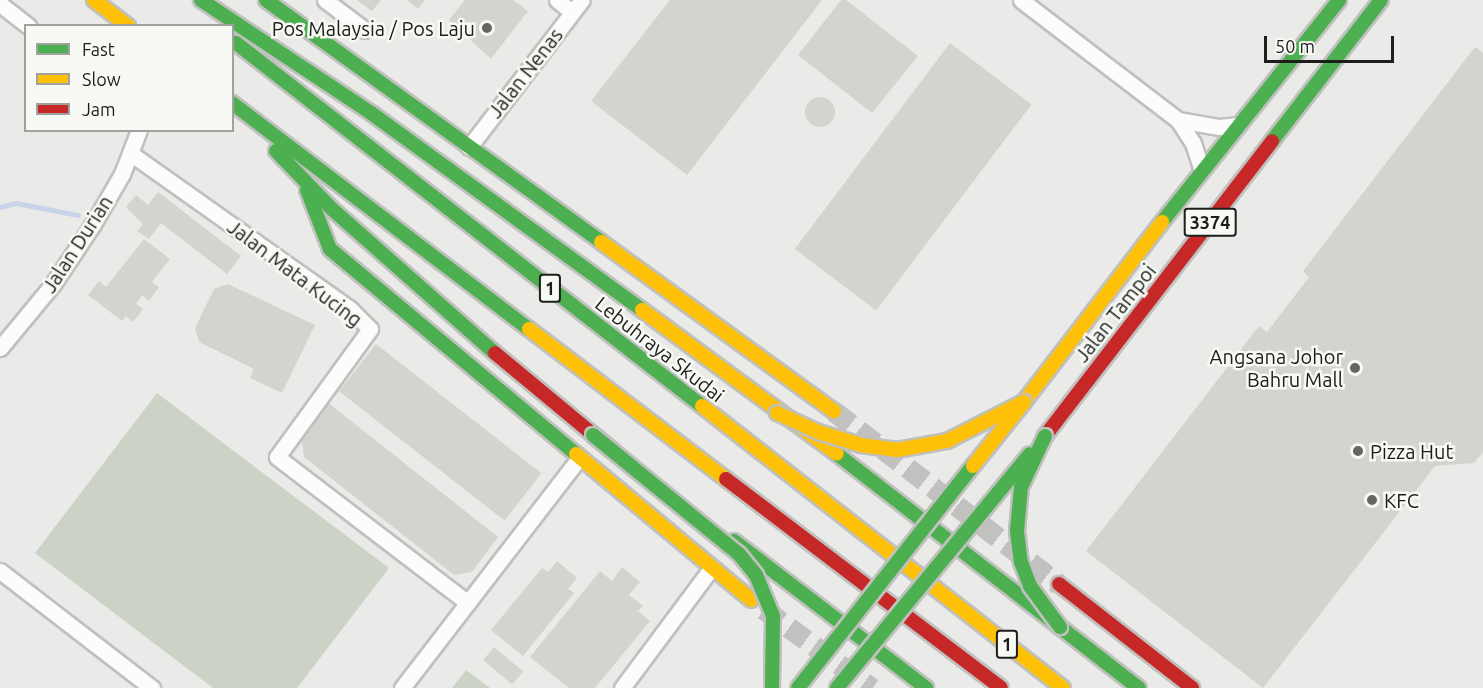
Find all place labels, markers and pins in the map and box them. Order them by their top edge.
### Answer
place label: Pos Malaysia / Pos Laju [272,16,475,40]
marker: Pos Malaysia / Pos Laju [480,21,494,35]
place label: Angsana Johor Bahru Mall [1210,344,1343,391]
marker: Angsana Johor Bahru Mall [1348,361,1362,375]
place label: Pizza Hut [1370,439,1453,463]
marker: Pizza Hut [1351,444,1365,458]
place label: KFC [1384,488,1419,512]
marker: KFC [1365,493,1379,507]

